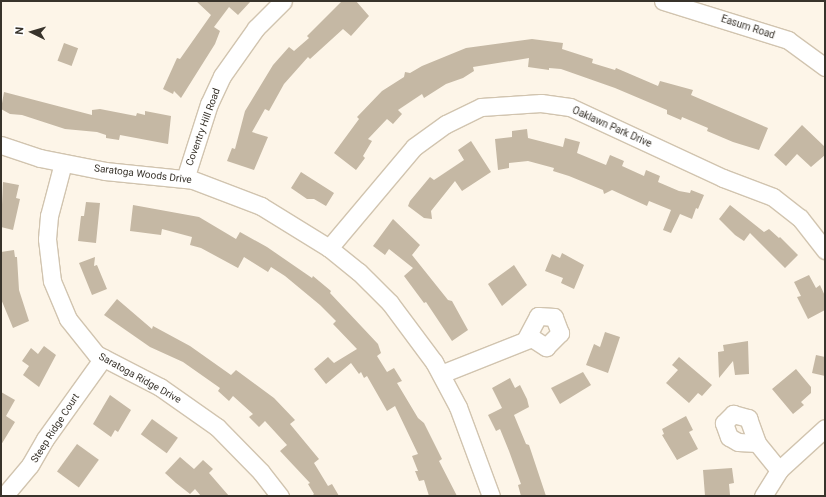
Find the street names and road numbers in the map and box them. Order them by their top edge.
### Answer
street label: Easum Road [720,13,776,41]
street label: Coventry Hill Road [183,87,223,167]
street label: Oaklawn Park Drive [570,104,654,150]
street label: Saratoga Woods Drive [93,162,193,186]
street label: Saratoga Ridge Drive [97,350,183,406]
street label: Steep Ridge Court [28,391,82,465]

